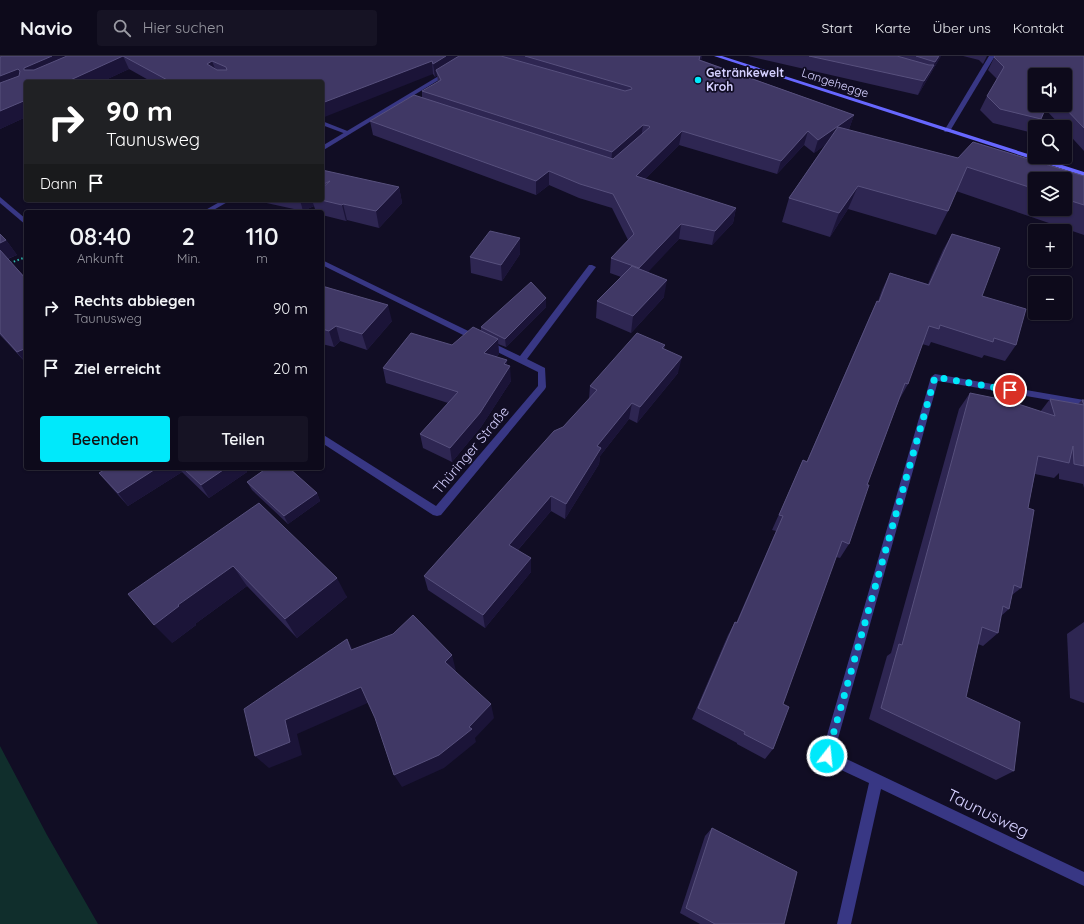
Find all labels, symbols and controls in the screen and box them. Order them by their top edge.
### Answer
search box [97,10,377,46]
text: Navio [20,16,73,40]
icon: search [111,17,133,39]
text: Hier suchen [143,18,224,37]
text: Start [821,19,853,37]
text: Karte [875,19,911,37]
text: Über uns [933,19,991,37]
text: Kontakt [1013,19,1064,37]
place label: Getränkewelt Kroh [706,65,784,94]
street label: Langehegge [800,65,871,100]
map controls [1028,68,1072,320]
button: sound [1028,68,1072,112]
marker: Getränkewelt Kroh [693,75,703,85]
text: 90 m [106,93,173,128]
icon: right [40,96,92,148]
button: search [1028,120,1072,164]
text: Taunusweg [106,128,200,151]
icon: arrive [85,172,107,194]
button: layers [1028,172,1072,216]
text: Dann [40,174,77,193]
text: 08:40 [69,221,131,251]
text: 2 [182,221,195,251]
text: 110 [246,221,279,251]
button: + [1028,224,1072,268]
text: Ankunft [77,250,124,266]
text: Min. [177,250,200,266]
text: m [256,250,268,266]
button: − [1028,276,1072,320]
text: Rechts abbiegen [74,291,195,310]
icon: right [40,297,62,319]
text: 90 m [273,299,308,318]
text: Taunusweg [74,310,142,326]
icon: arrive [40,357,62,379]
text: Ziel erreicht [74,359,161,378]
text: 20 m [273,359,308,378]
pin [993,373,1027,407]
icon: arrive [999,379,1021,401]
street label: Thüringer Straße [429,402,513,498]
button: Beenden [40,416,170,462]
button: Teilen [178,416,308,462]
position arrow [806,735,848,777]
street label: Taunusweg [944,784,1033,841]

